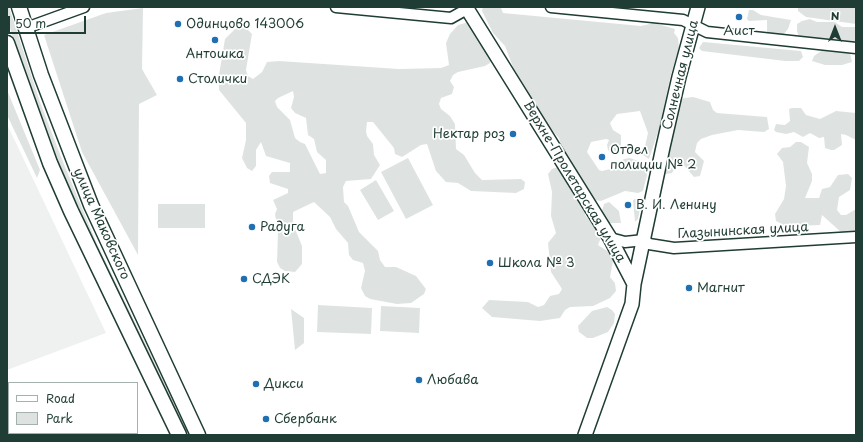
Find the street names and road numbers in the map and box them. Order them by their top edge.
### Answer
street label: Солнечная улица [660,18,702,132]
street label: Верхне-Пролетарская улица [520,98,628,266]
street label: улица Маковского [69,166,133,282]
street label: Глазынинская улица [677,220,809,242]

